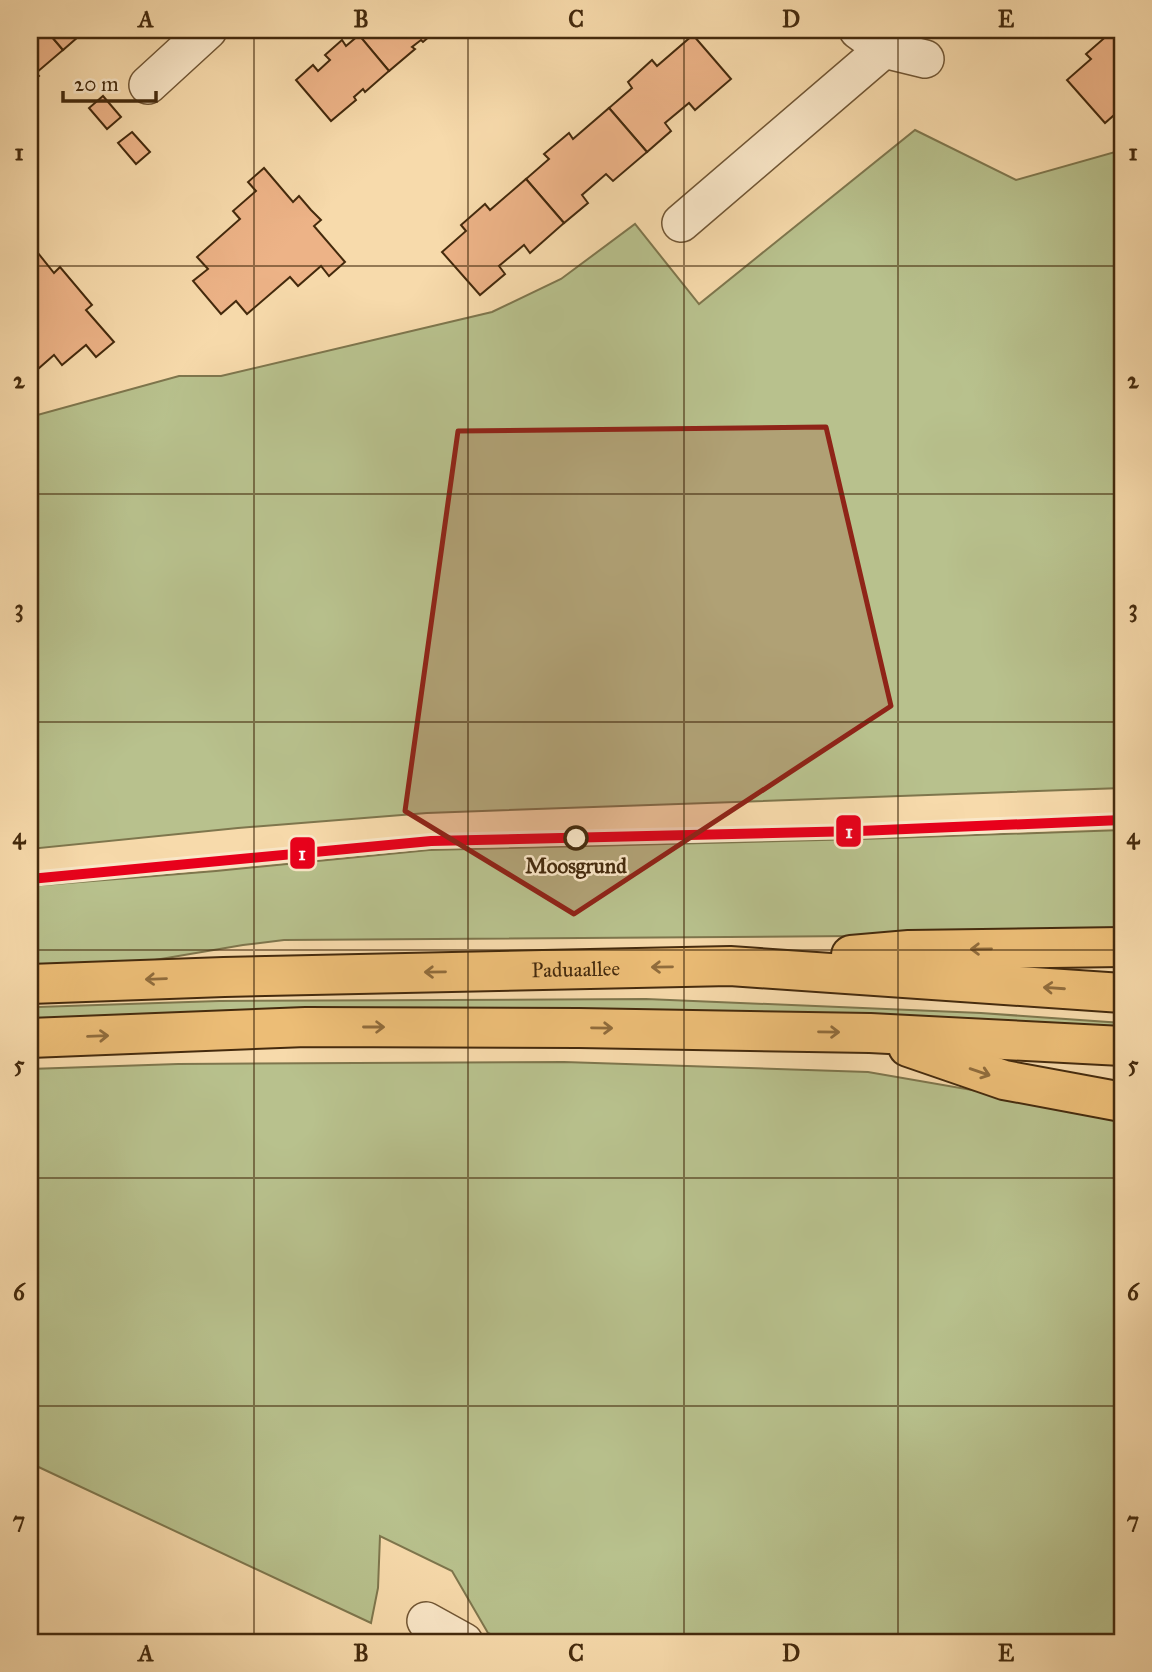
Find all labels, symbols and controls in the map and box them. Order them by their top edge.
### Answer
text: A [136,5,154,33]
text: B [353,5,369,33]
text: C [568,5,584,33]
text: D [782,5,800,33]
text: E [998,5,1015,33]
scale bar [63,60,156,104]
text: 20 m [74,71,119,97]
text: 1 [14,138,24,166]
text: 1 [1128,138,1138,166]
text: 2 [13,366,25,394]
text: 2 [1127,366,1139,394]
text: 3 [14,594,24,623]
text: 3 [1128,594,1138,623]
line badge: 1 [835,814,862,848]
text: 1 [845,820,853,843]
text: 4 [13,822,27,850]
text: 4 [1127,822,1141,850]
marker: Moosgrund [564,826,588,850]
line badge: 1 [289,836,316,870]
text: 1 [298,842,306,865]
place label: Moosgrund [525,853,627,879]
one-way arrow [969,943,992,956]
street label: Paduaallee [531,955,621,983]
one-way arrow [651,961,674,974]
one-way arrow [423,965,446,979]
one-way arrow [145,973,168,986]
one-way arrow [1043,981,1066,994]
one-way arrow [363,1020,386,1034]
one-way arrow [590,1022,613,1035]
one-way arrow [818,1026,841,1039]
one-way arrow [86,1029,109,1042]
text: 5 [14,1050,25,1078]
text: 5 [1128,1050,1139,1078]
one-way arrow [969,1067,991,1079]
text: 6 [13,1278,26,1306]
text: 6 [1127,1278,1140,1306]
text: 7 [13,1506,25,1534]
text: 7 [1127,1506,1139,1534]
text: A [136,1639,154,1667]
text: B [353,1639,369,1667]
text: C [568,1639,584,1667]
text: D [782,1639,800,1667]
text: E [998,1639,1015,1667]

